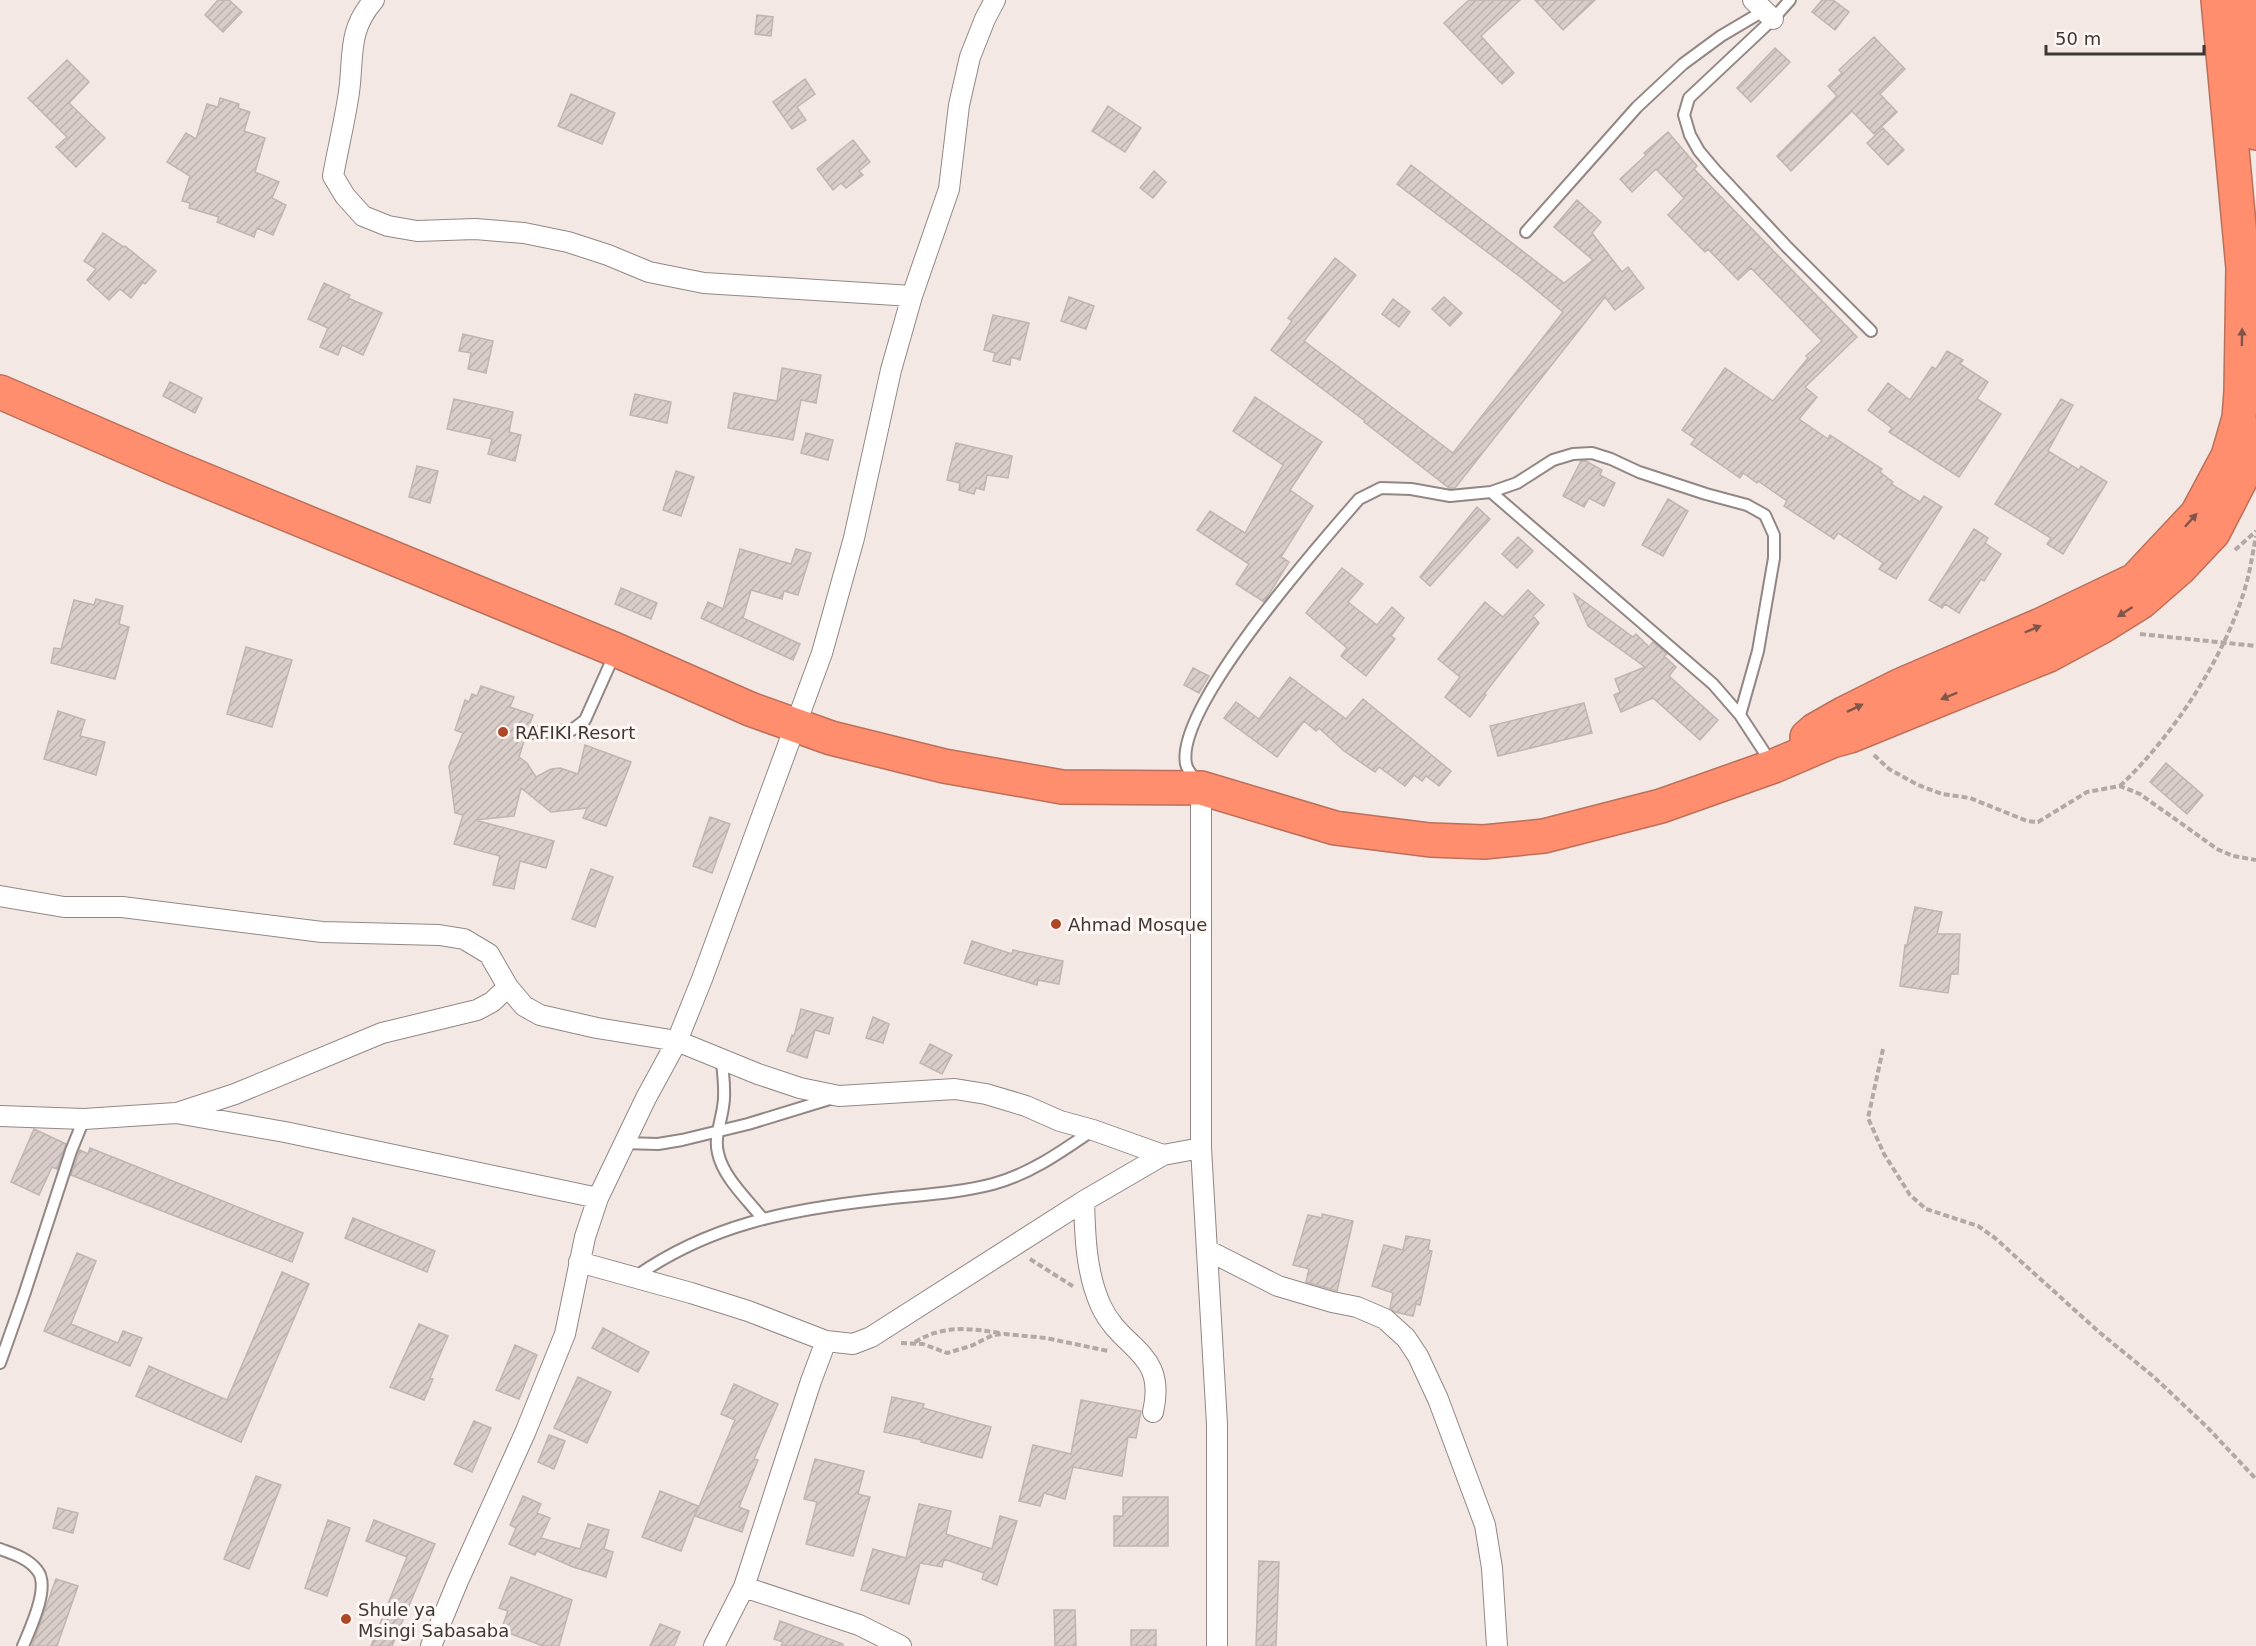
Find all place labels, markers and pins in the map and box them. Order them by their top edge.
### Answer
place label: RAFIKI Resort [515,722,635,743]
marker: RAFIKI Resort [496,725,510,739]
place label: Ahmad Mosque [1068,914,1207,935]
marker: Ahmad Mosque [1049,917,1063,931]
place label: Shule ya Msingi Sabasaba [358,1599,509,1641]
marker: Shule ya Msingi Sabasaba [339,1612,353,1626]

